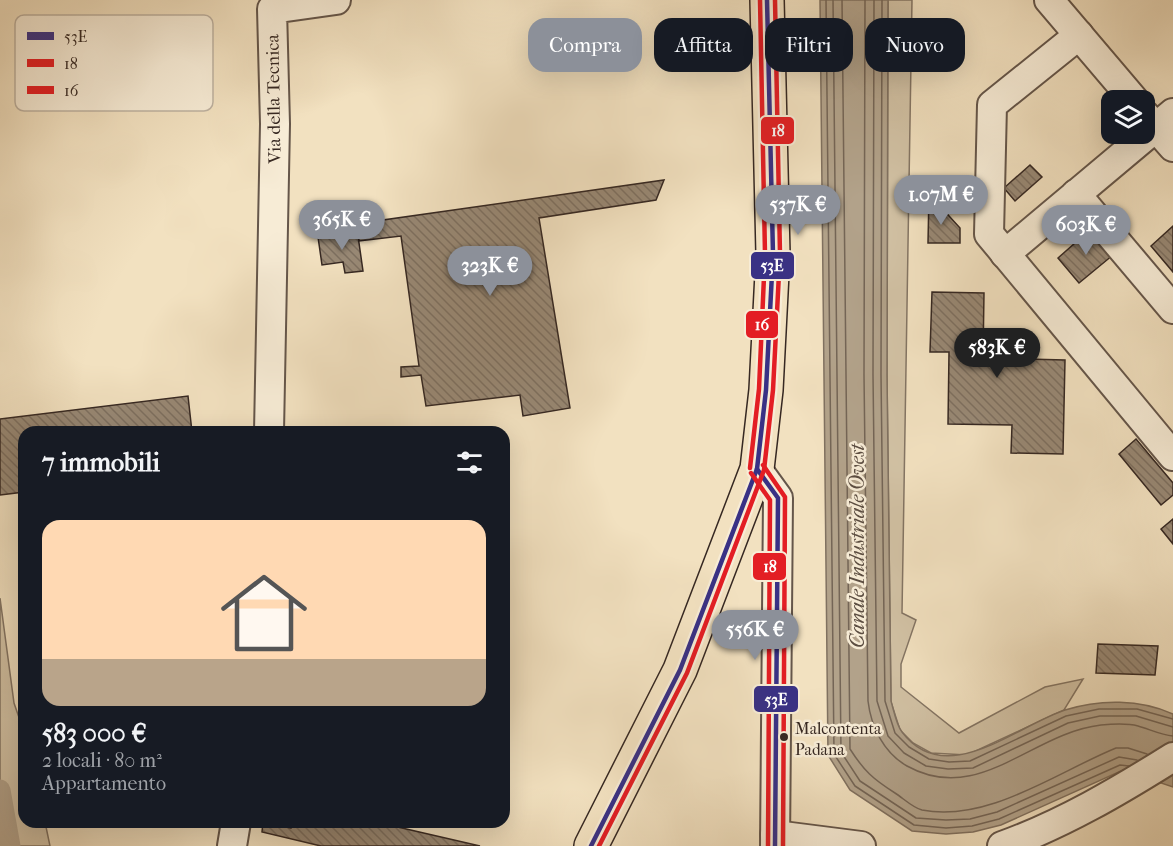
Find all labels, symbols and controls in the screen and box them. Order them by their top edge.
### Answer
legend [15,15,213,111]
chip: Compra [528,18,642,72]
chip: Affitta [654,18,753,72]
chip: Filtri [765,18,853,72]
chip: Nuovo [865,18,965,72]
text: 53E [64,27,87,46]
street label: Via della Tecnica [262,33,286,165]
text: 18 [64,54,78,73]
text: 16 [64,81,79,100]
map controls [1101,90,1155,144]
button: layers [1101,90,1155,144]
line badge: 18 [760,116,795,145]
text: 18 [771,121,785,140]
pin: 1.07M € [886,175,996,226]
text: 1.07M € [908,183,974,206]
pin: 537K € [749,185,847,236]
text: 537K € [769,193,827,216]
pin: 365K € [293,200,391,251]
pin: 603K € [1037,205,1135,256]
text: 365K € [313,208,371,231]
text: 603K € [1056,213,1116,236]
pin: 323K € [441,246,539,297]
line badge: 53E [750,251,795,280]
text: 323K € [461,254,519,277]
text: 53E [760,256,784,276]
line badge: 16 [745,310,779,339]
text: 16 [755,315,769,334]
pin: 583K € [948,328,1046,379]
text: 583K € [968,336,1026,359]
water label: Canale Industriale Ovest [846,442,869,648]
icon: filters [453,446,486,479]
text: 7 immobili [42,447,160,478]
line badge: 18 [752,552,787,581]
text: 18 [763,557,777,576]
icon: home [210,559,318,667]
pin: 556K € [706,610,804,661]
text: 556K € [726,618,784,641]
line badge: 53E [753,685,799,713]
text: 53E [764,690,788,710]
text: 583 000 € [42,718,147,749]
place label: Malcontenta Padana [795,719,882,759]
marker: Malcontenta Padana [778,731,790,743]
text: 2 locali · 80 m² [42,749,162,772]
text: Appartamento [42,772,166,795]

